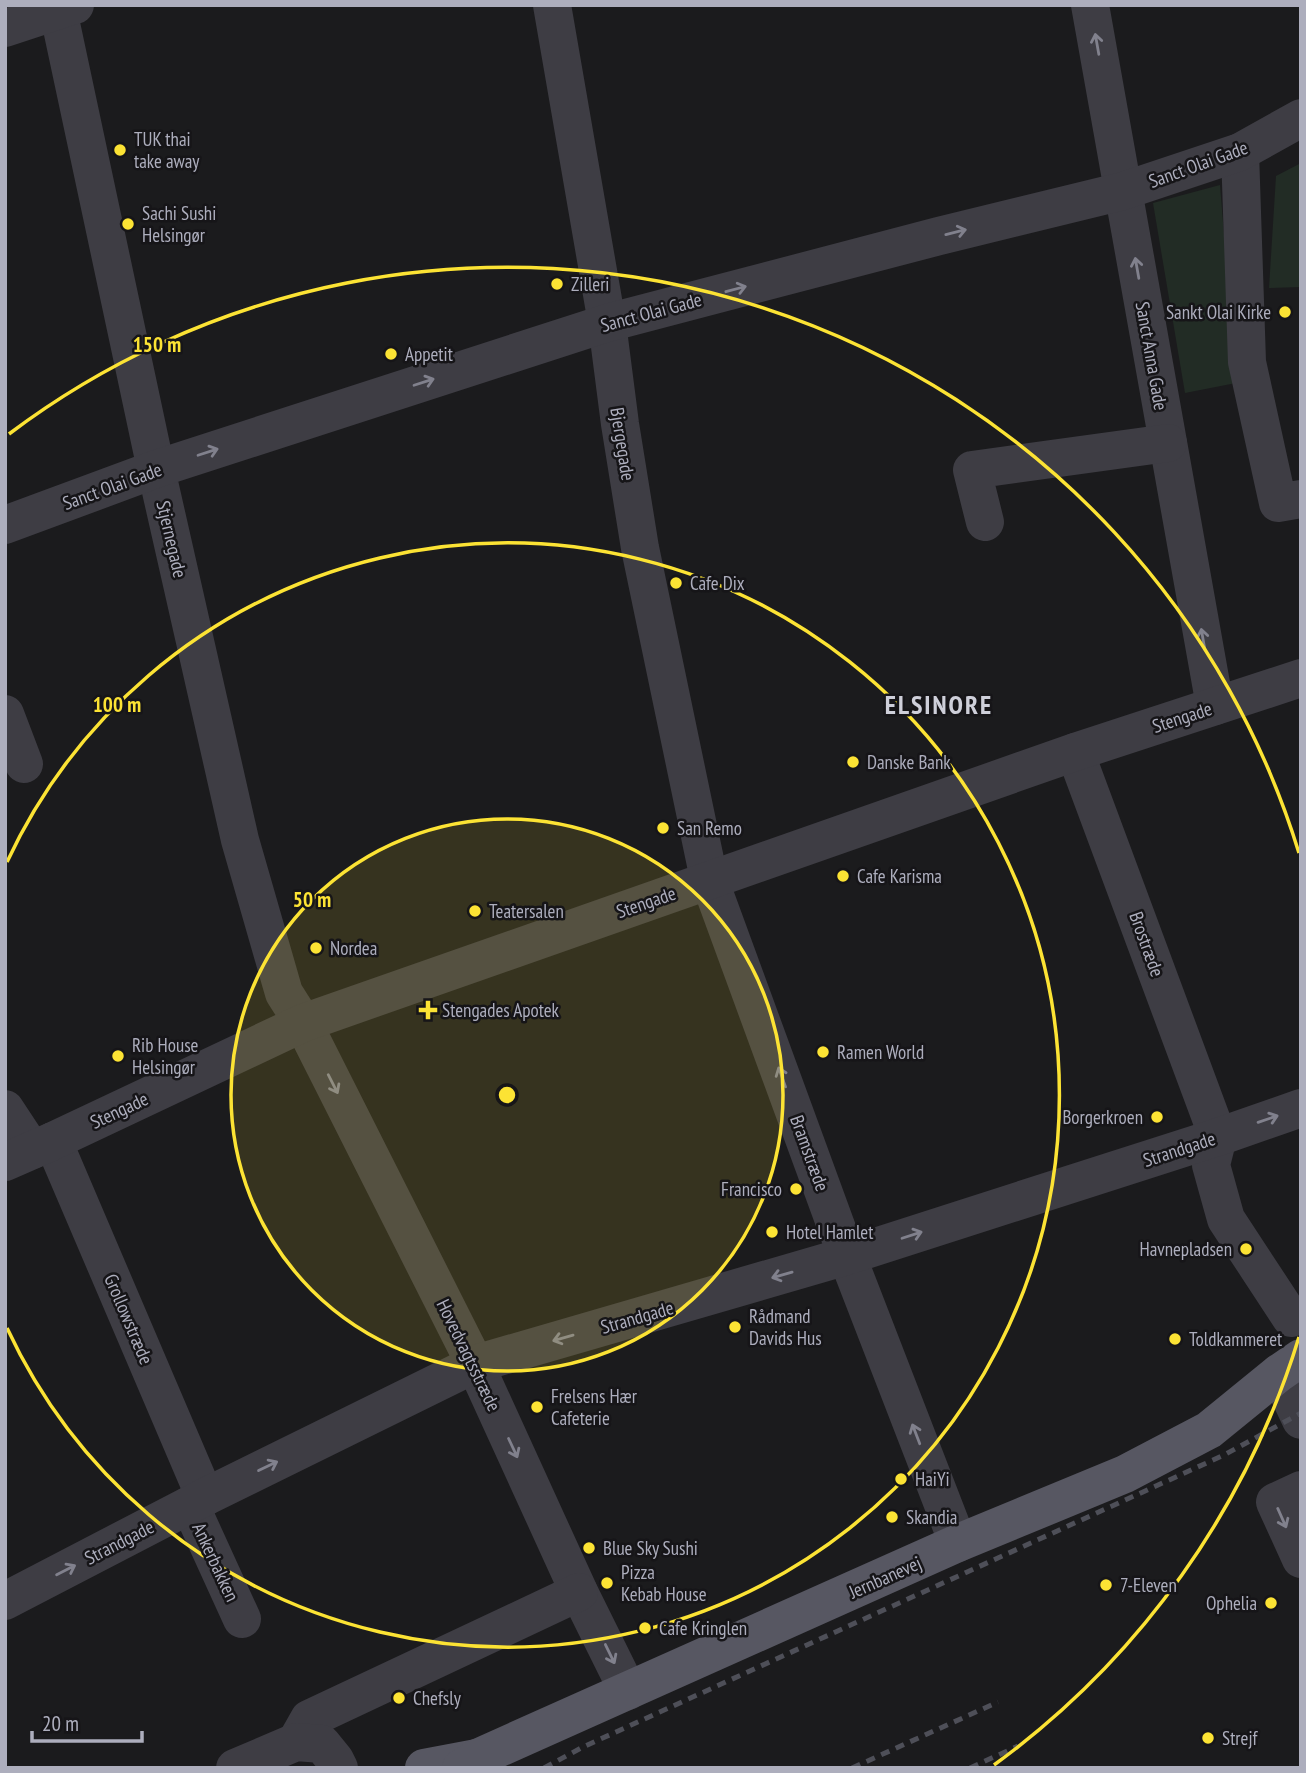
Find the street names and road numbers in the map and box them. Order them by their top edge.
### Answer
street label: Sanct Olai Gade [1145,135,1251,193]
street label: Sanct Olai Gade [598,287,704,337]
street label: Sanct Anna Gade [1131,300,1173,412]
street label: Bjergegade [605,406,641,483]
street label: Sanct Olai Gade [59,457,165,515]
street label: Stjernegade [151,498,193,580]
street label: Stengade [1149,696,1215,738]
street label: Stengade [613,881,679,923]
street label: Brostræde [1124,908,1170,980]
street label: Stengade [86,1086,152,1134]
street label: Bramstræde [785,1112,835,1194]
street label: Strandgade [1140,1126,1218,1172]
street label: Grollowstræde [99,1270,159,1368]
street label: Hovedvagtsstræde [432,1295,507,1415]
street label: Strandgade [598,1295,676,1339]
street label: Strandgade [80,1514,158,1570]
street label: Ankerbakken [187,1519,245,1605]
street label: Jernbanevej [844,1550,925,1604]

